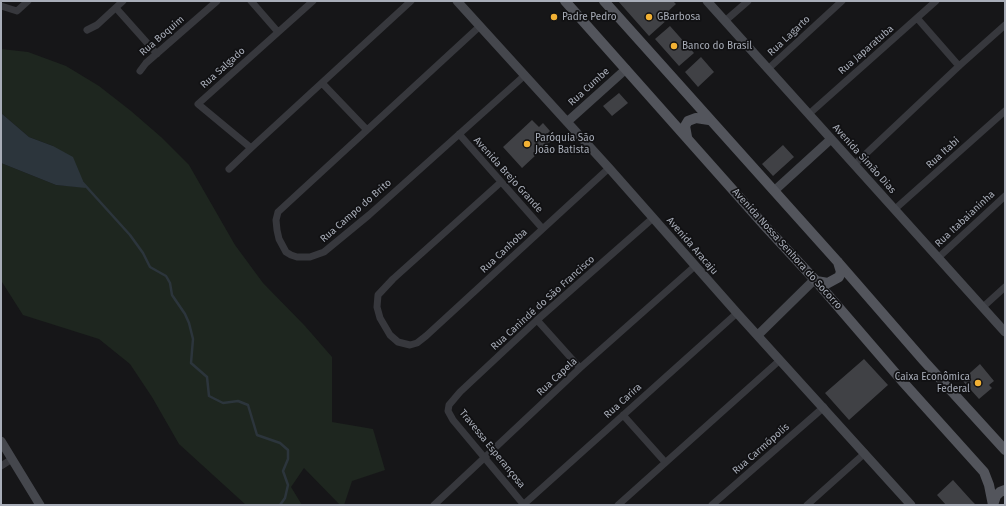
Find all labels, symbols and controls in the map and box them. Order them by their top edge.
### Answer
place label: Padre Pedro [562,11,617,23]
place label: GBarbosa [657,11,700,23]
marker: Padre Pedro [549,12,559,22]
marker: GBarbosa [644,12,654,22]
street label: Rua Boquim [137,13,187,59]
street label: Rua Lagarto [765,13,813,59]
street label: Rua Japaratuba [836,23,896,77]
place label: Banco do Brasil [682,40,752,52]
marker: Banco do Brasil [669,41,679,51]
street label: Rua Salgado [198,45,248,91]
street label: Rua Cumbe [566,65,612,109]
street label: Avenida Simão Dias [830,122,898,196]
place label: Paróquia São João Batista [535,132,595,156]
street label: Avenida Brejo Grande [471,135,545,215]
street label: Rua Itabi [924,135,962,171]
marker: Paróquia São João Batista [522,139,532,149]
street label: Rua Campo do Brito [318,177,394,245]
street label: Avenida Nossa Senhora do Socorro [730,186,844,312]
street label: Rua Itabaianinha [933,188,997,250]
street label: Avenida Aracaju [664,215,720,277]
street label: Rua Canhoba [478,226,530,276]
street label: Rua Canindé do São Francisco [489,253,597,353]
street label: Rua Capela [534,355,580,399]
place label: Caixa Econômica Federal [895,371,970,394]
marker: Caixa Econômica Federal [973,378,983,388]
street label: Rua Carira [602,381,644,421]
street label: Travessa Esperançosa [457,407,527,491]
street label: Rua Carmópolis [730,421,792,477]

